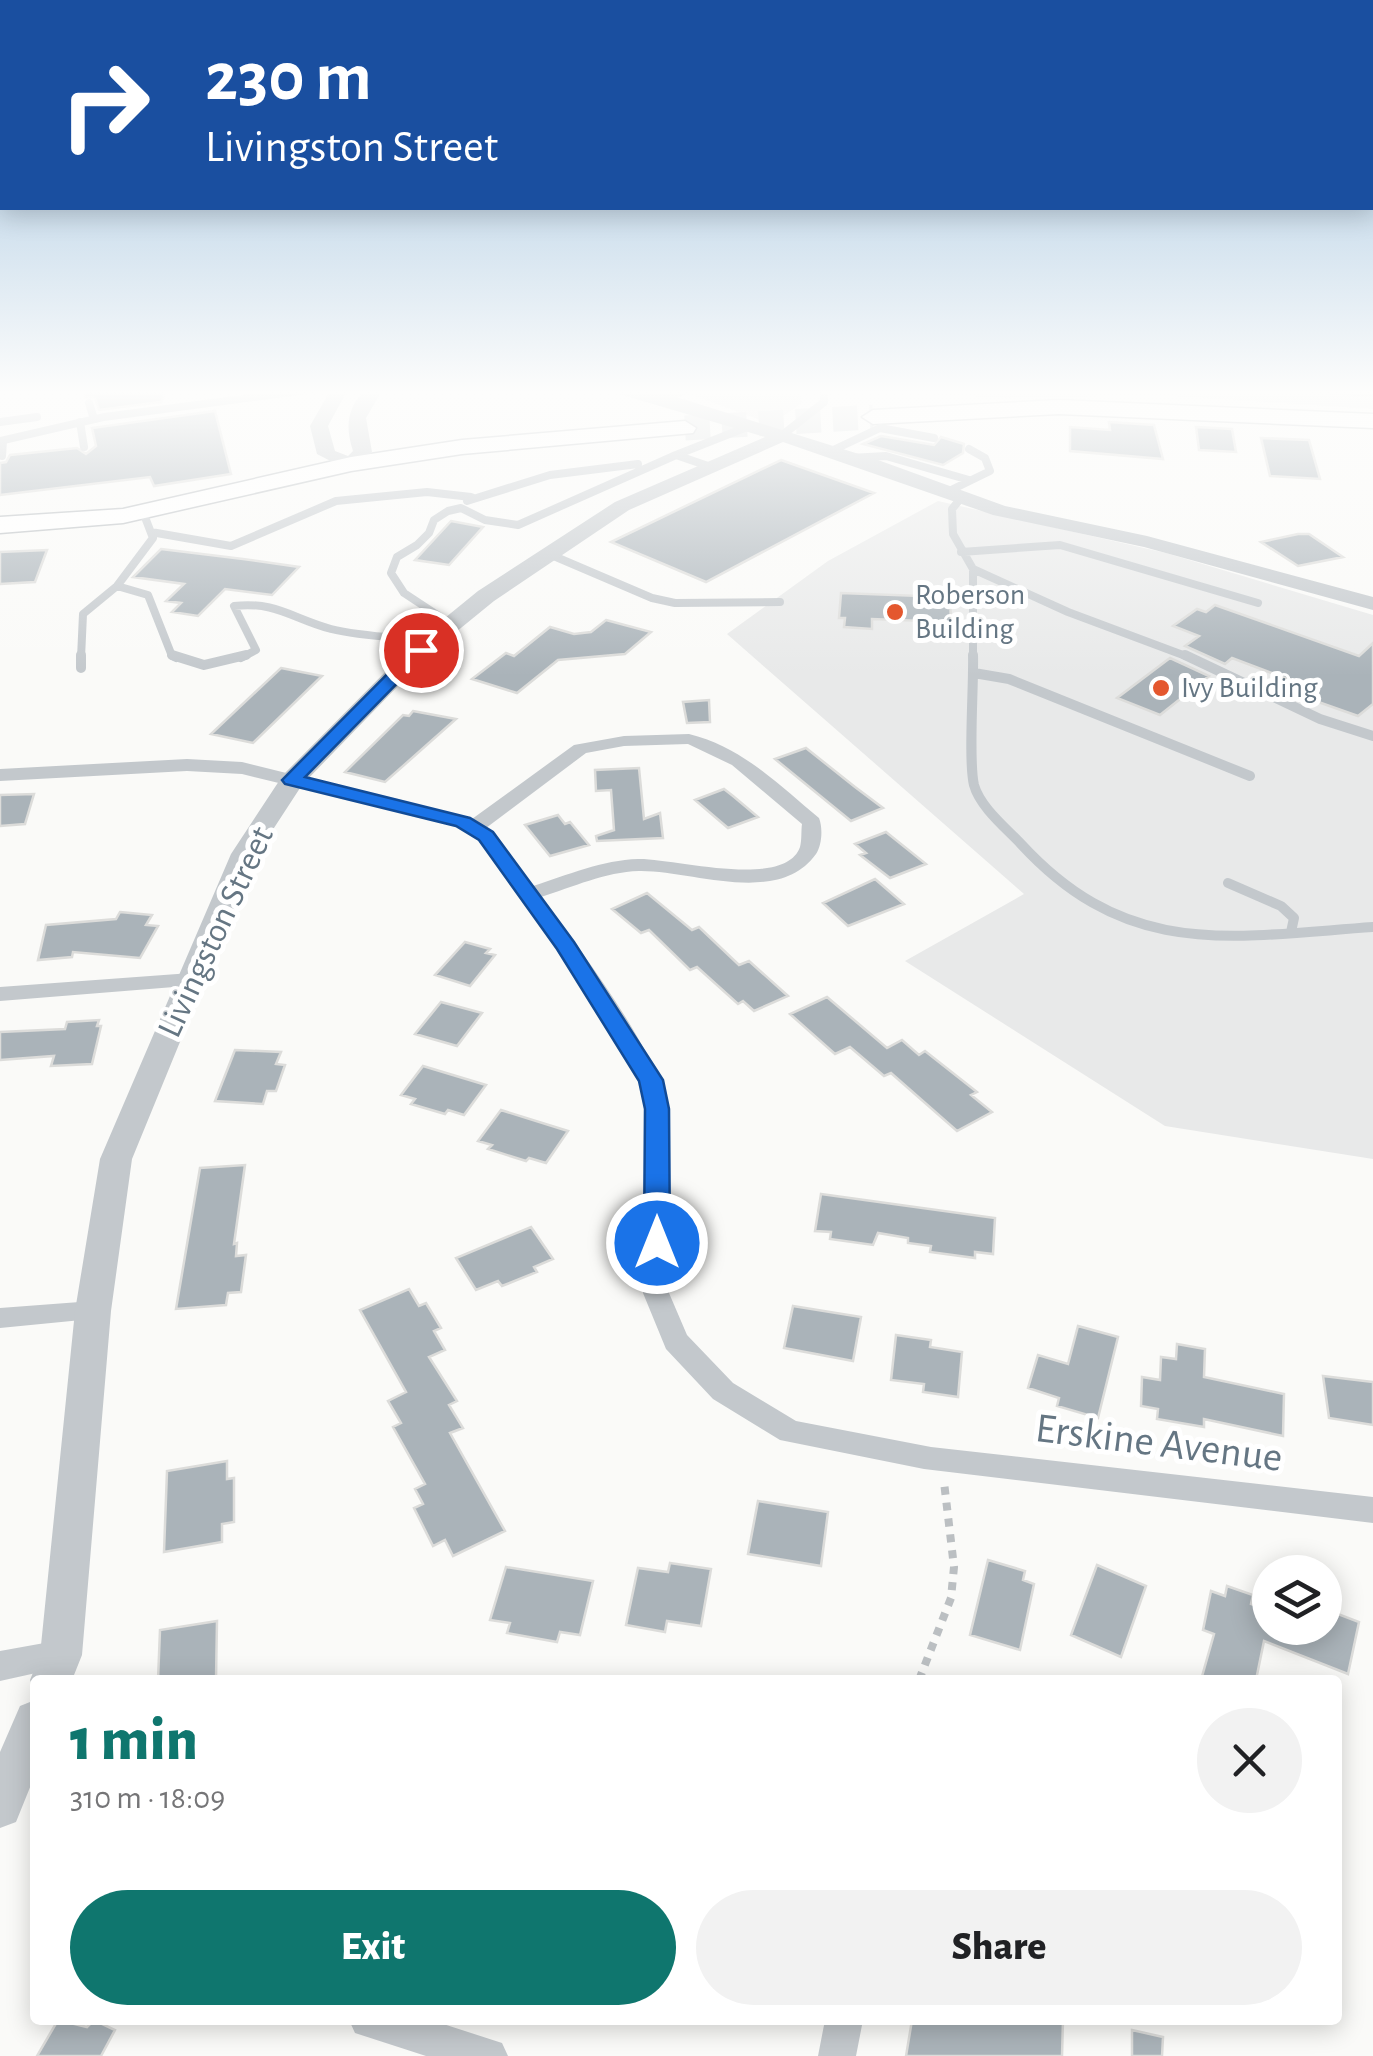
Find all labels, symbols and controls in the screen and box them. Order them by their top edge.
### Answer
icon: right [40,40,170,170]
text: 230 m [205,43,372,113]
text: Livingston Street [205,125,498,170]
place label: Roberson Building [915,580,1025,644]
marker: Roberson Building [884,601,906,623]
pin [379,608,464,693]
icon: arrive [394,623,449,678]
place label: Ivy Building [1181,673,1318,703]
marker: Ivy Building [1150,677,1172,699]
street label: Livingston Street [152,821,280,1043]
position arrow [605,1191,709,1295]
street label: Erskine Avenue [1033,1407,1285,1479]
map controls [1252,1555,1342,1645]
button: layers [1252,1555,1342,1645]
button: close [1197,1708,1302,1813]
text: 1 min [70,1711,198,1771]
text: 310 m · 18:09 [70,1782,225,1814]
button: Exit [70,1890,676,2005]
button: Share [696,1890,1302,2005]

